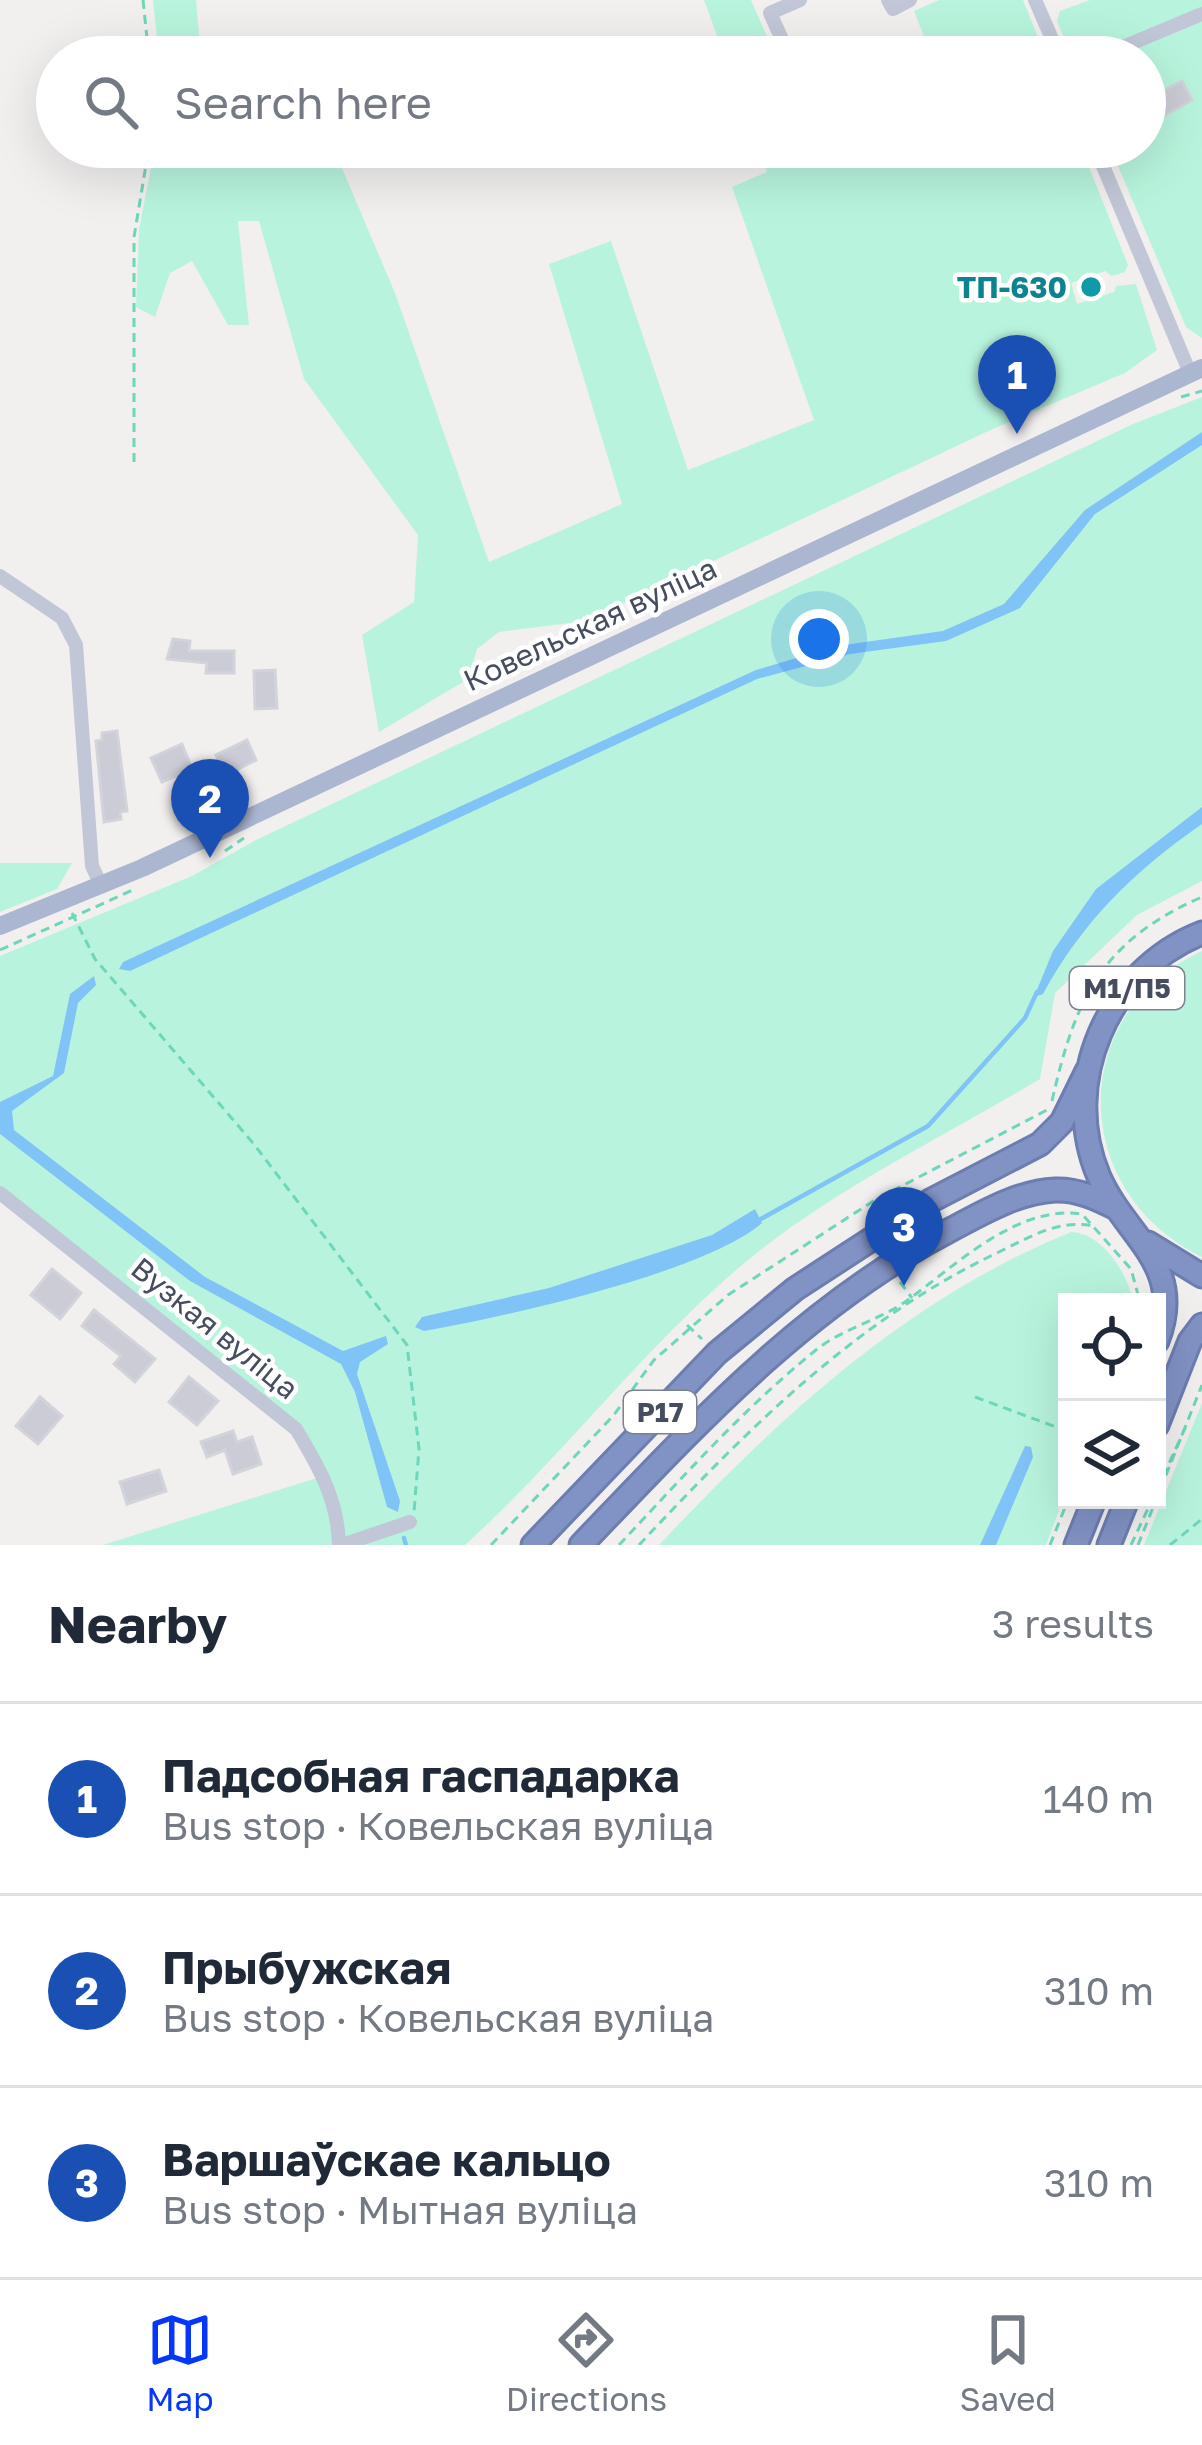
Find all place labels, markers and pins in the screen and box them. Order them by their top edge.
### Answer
place label: ТП-630 [957,269,1067,305]
marker: ТП-630 [1078,274,1104,300]
pin: 1 [978,335,1056,434]
pin: 2 [171,759,249,858]
pin: 3 [865,1187,943,1286]

